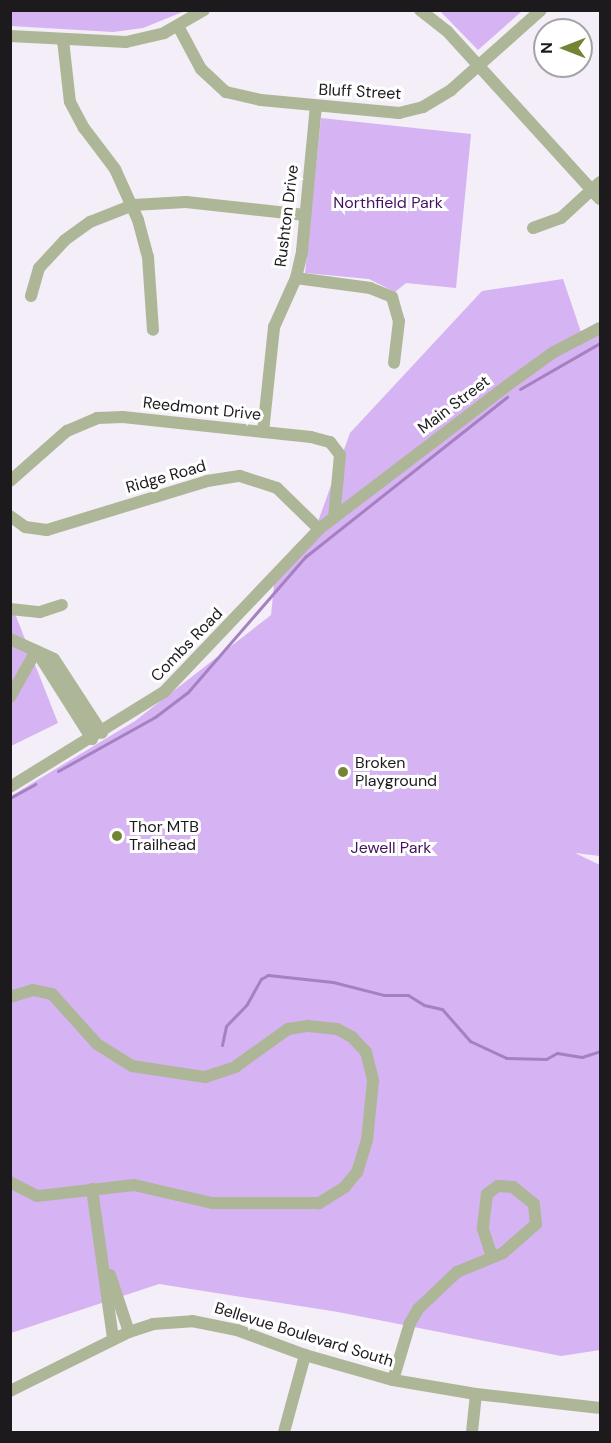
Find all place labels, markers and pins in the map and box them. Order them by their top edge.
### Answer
place label: Broken Playground [355,753,437,791]
marker: Broken Playground [336,765,350,779]
place label: Thor MTB Trailhead [129,817,199,855]
marker: Thor MTB Trailhead [110,829,124,843]

